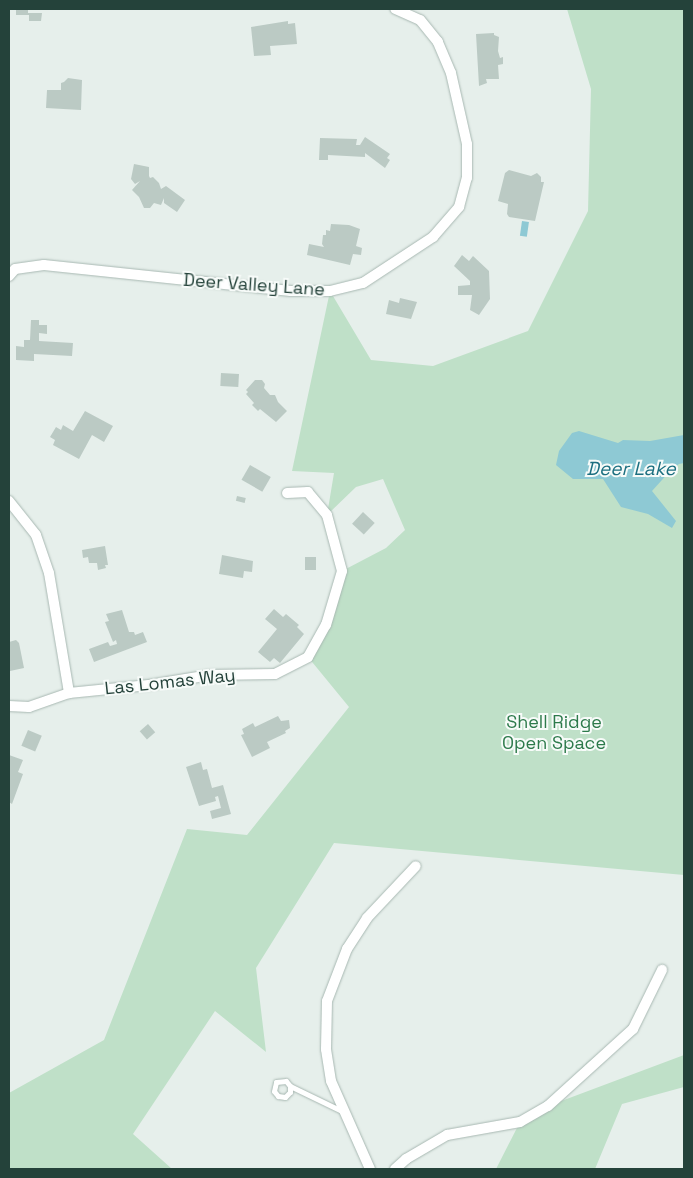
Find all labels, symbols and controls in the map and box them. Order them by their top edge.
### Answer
street label: Deer Valley Lane [182,269,326,301]
water label: Deer Lake [586,458,676,480]
street label: Las Lomas Way [103,664,237,700]
park label: Shell Ridge Open Space [502,712,606,754]

